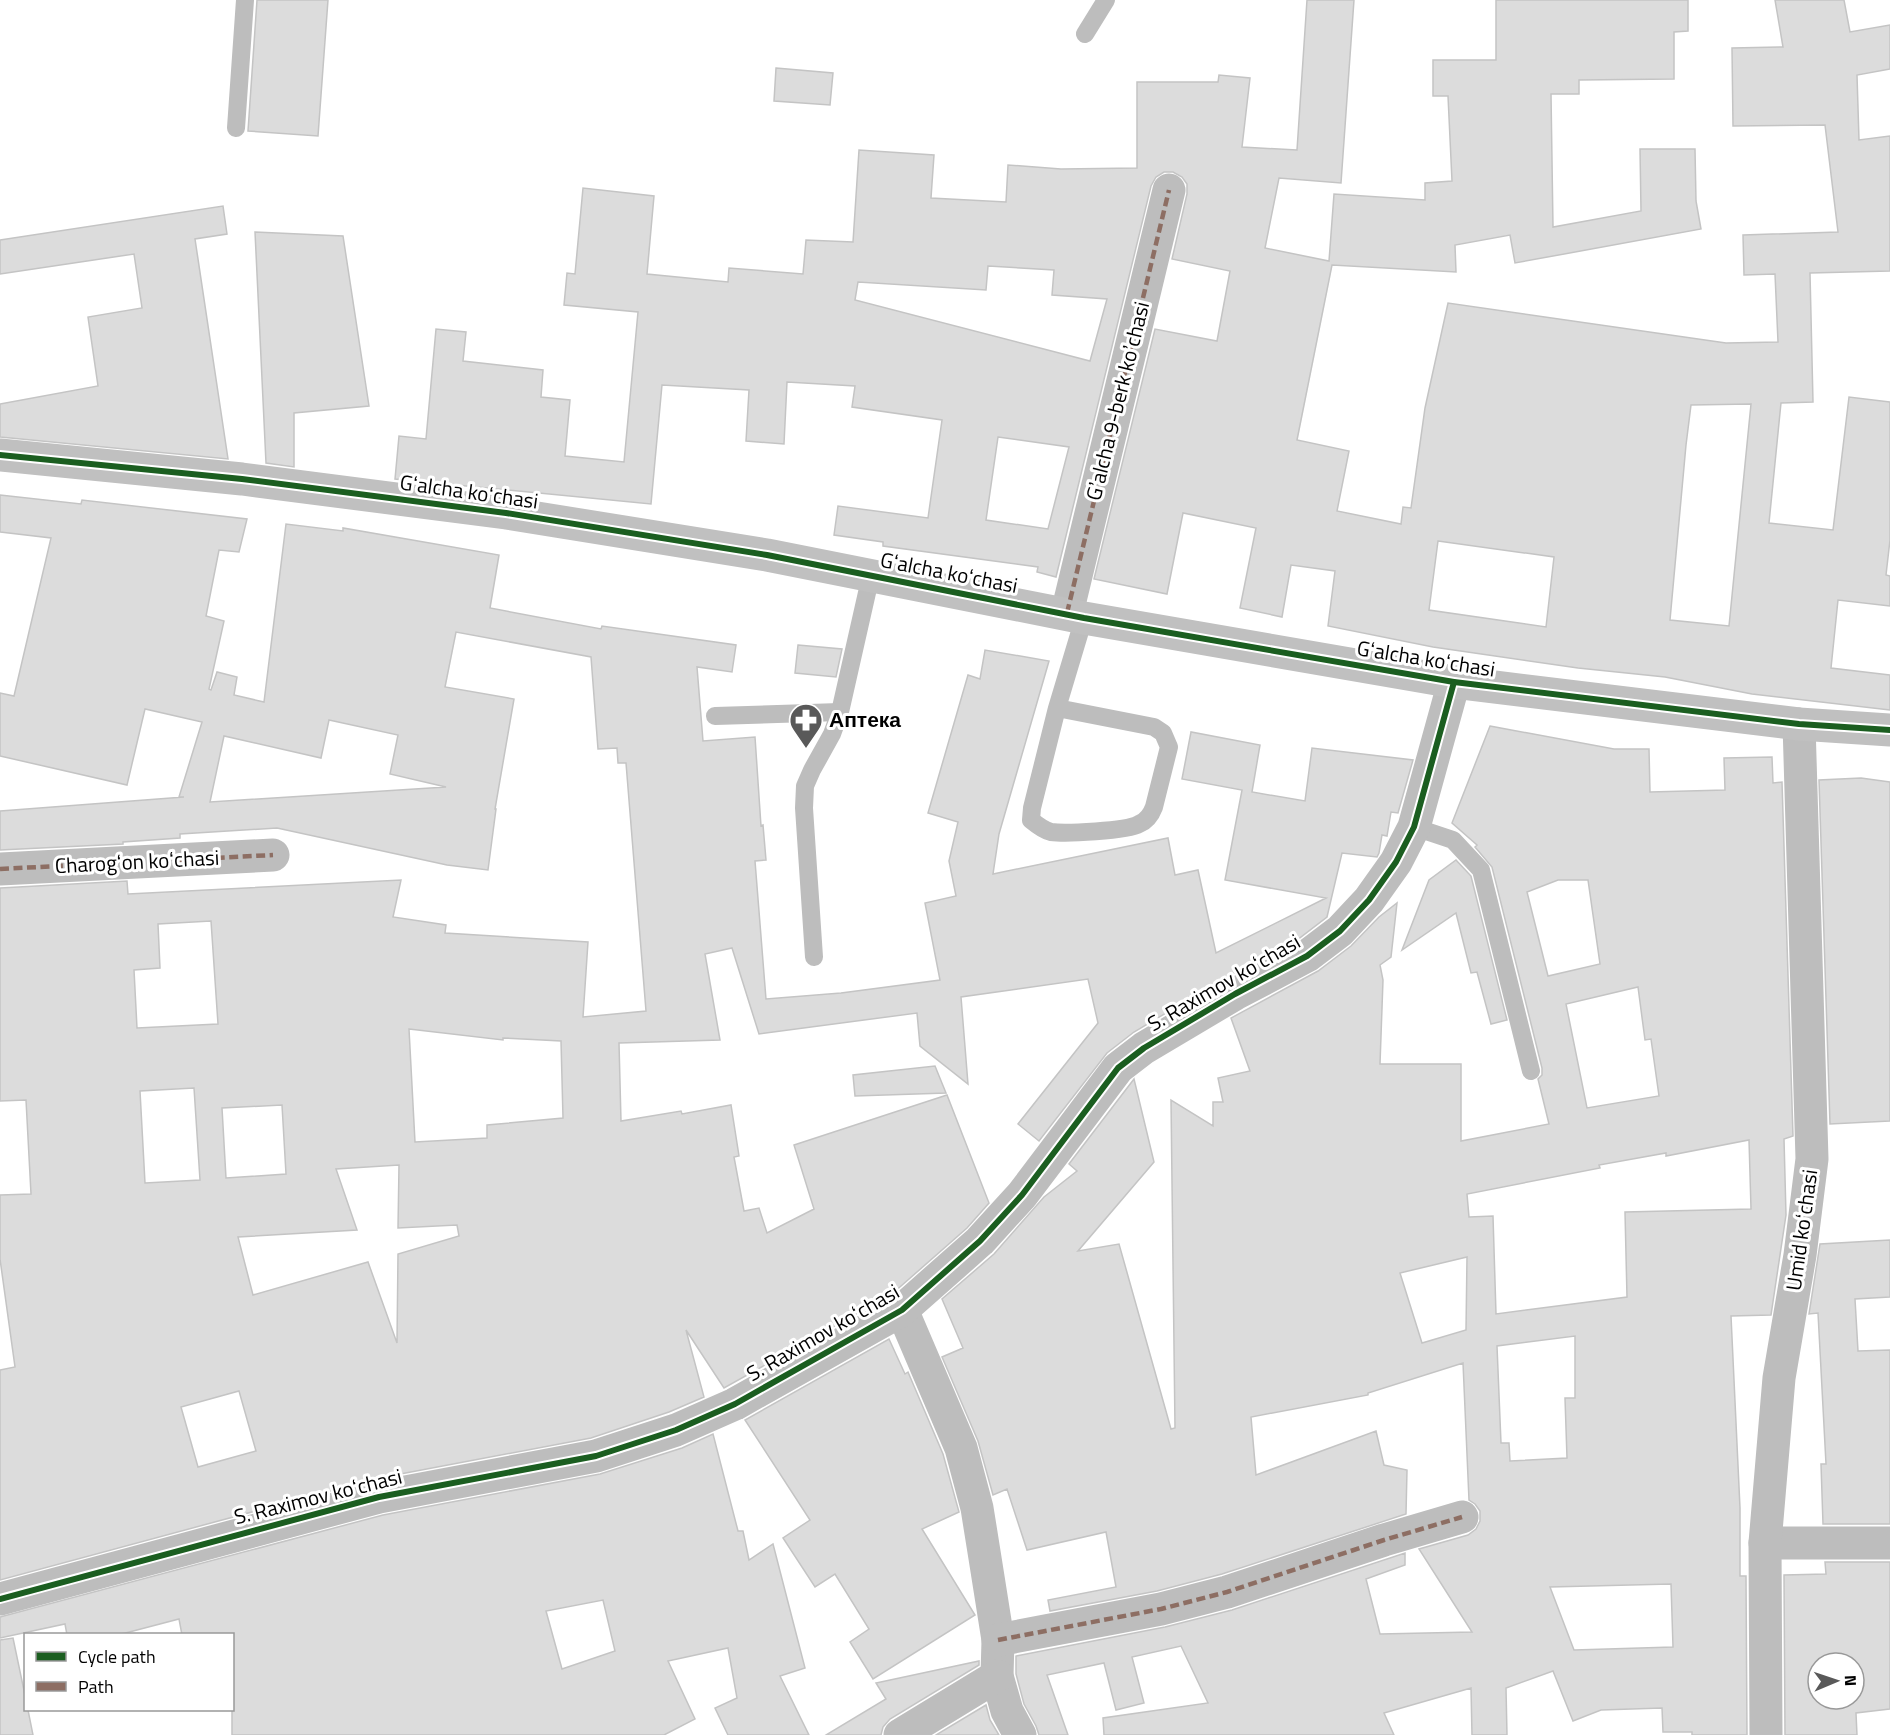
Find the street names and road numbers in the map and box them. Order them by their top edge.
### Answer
street label: Gʼalcha 9-berk koʼchasi [1077,298,1157,504]
street label: Gʻalcha koʻchasi [398,465,540,517]
street label: Gʻalcha koʻchasi [878,543,1021,601]
street label: Gʻalcha koʻchasi [1355,631,1498,685]
street label: Charogʻon koʻchasi [54,841,220,881]
street label: S. Raximov koʻchasi [1141,925,1306,1039]
street label: Umid koʻchasi [1777,1167,1825,1293]
street label: S. Raximov koʻchasi [740,1275,905,1389]
street label: S. Raximov koʻchasi [230,1460,405,1532]

